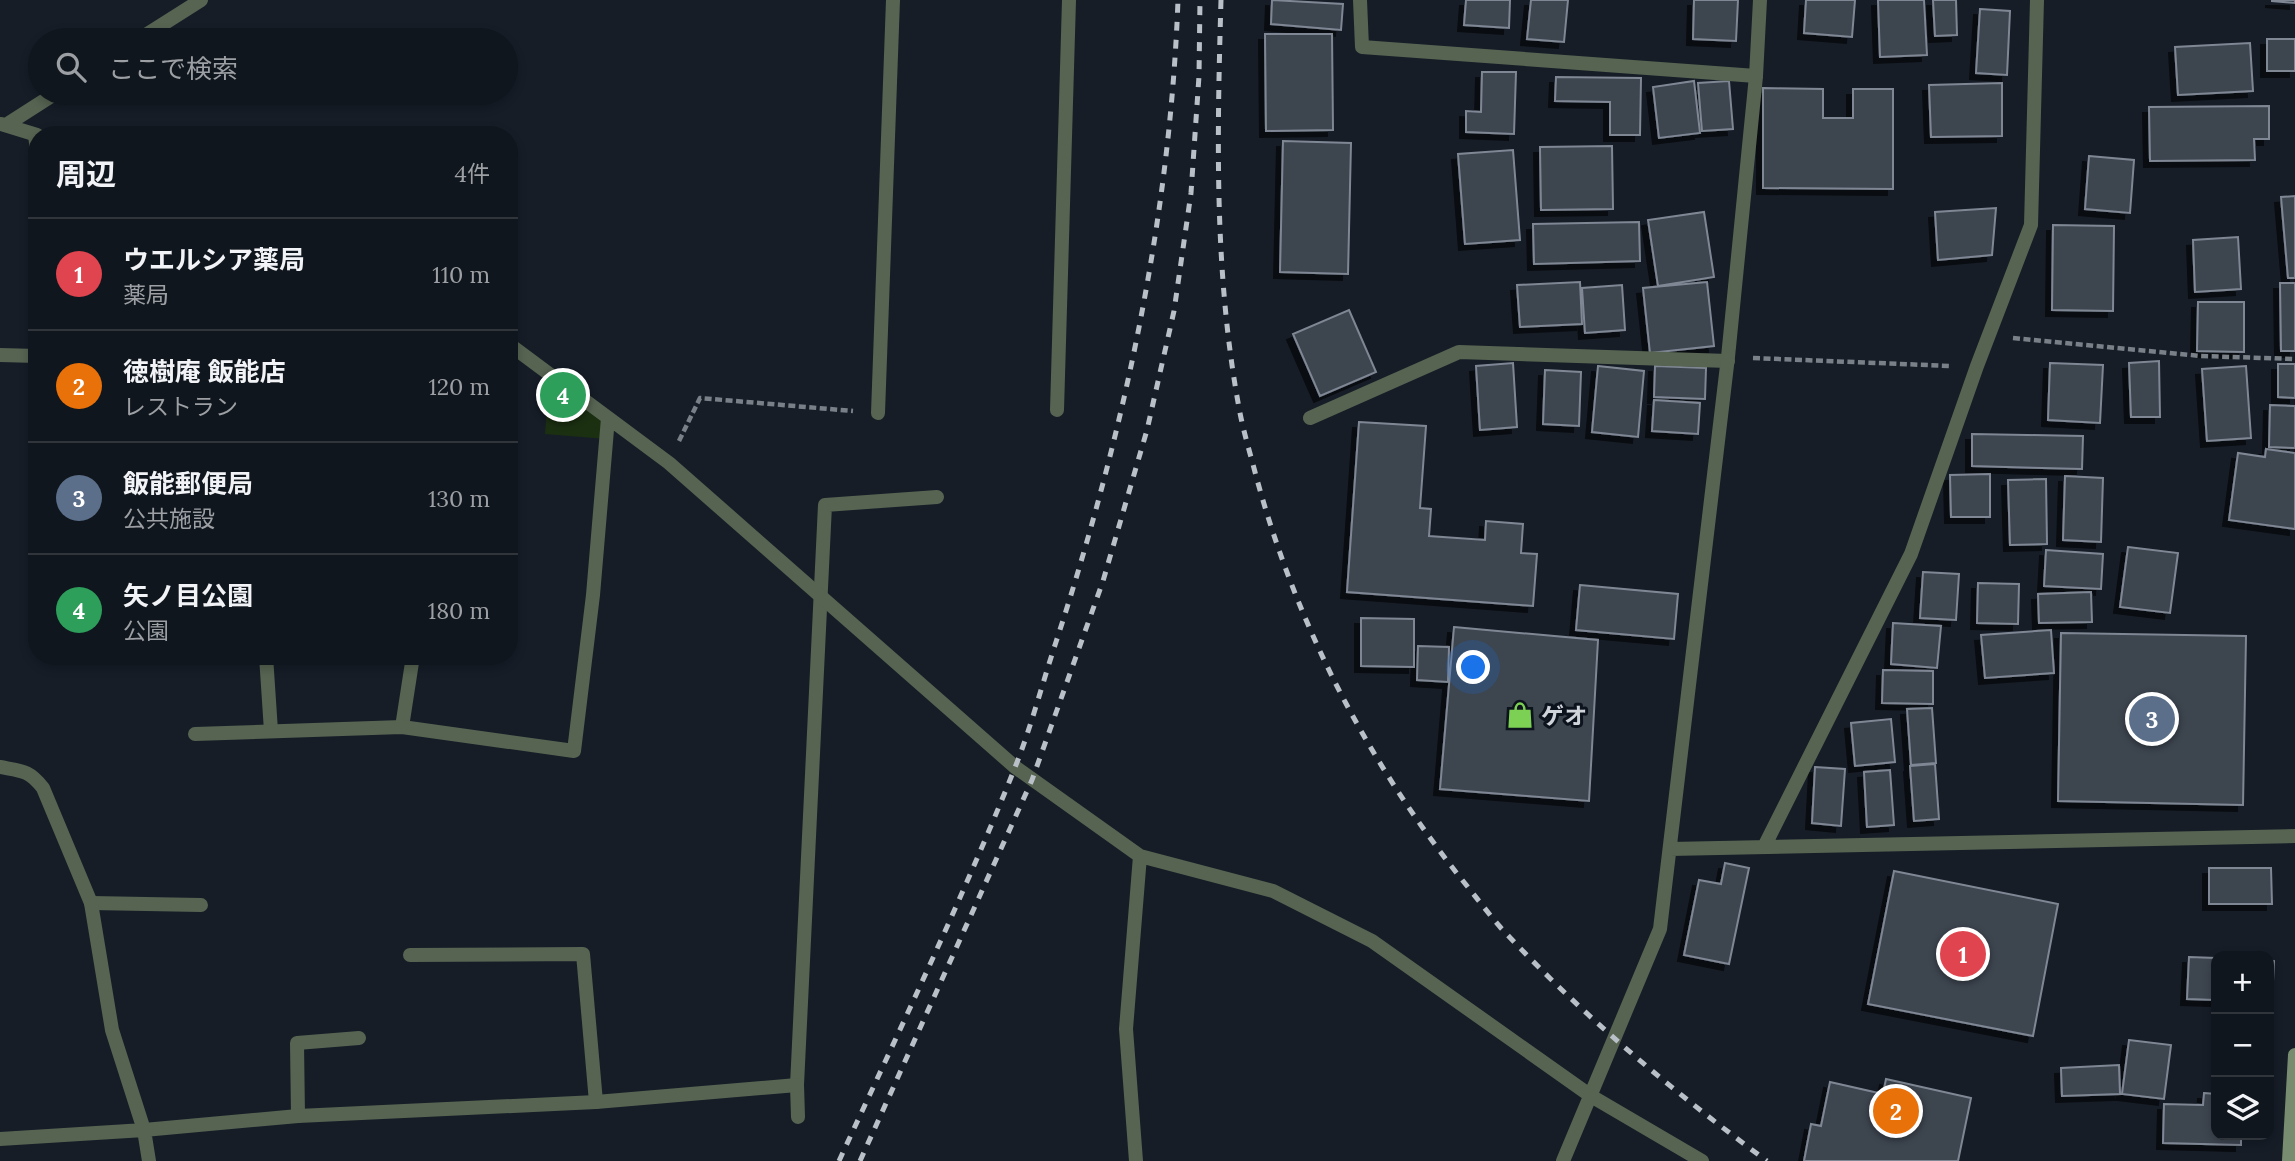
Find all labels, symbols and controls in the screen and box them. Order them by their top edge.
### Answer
search box [28,28,518,105]
icon: search [52,48,90,86]
text: ここで検索 [108,52,238,85]
text: 周辺 [56,155,116,193]
text: 4件 [455,159,490,188]
text: ウエルシア薬局 [123,243,305,276]
text: 1 [74,260,84,289]
text: 110 m [432,260,490,289]
text: 薬局 [123,280,169,309]
text: 徳樹庵 飯能店 [123,355,286,388]
pin: 4 [540,369,586,421]
text: 2 [73,372,85,401]
text: 120 m [428,372,490,401]
text: レストラン [123,392,238,421]
text: 飯能郵便局 [123,467,253,500]
text: 3 [73,484,85,513]
text: 130 m [428,484,490,513]
text: 公共施設 [123,504,215,533]
text: 矢ノ目公園 [123,579,253,612]
text: 4 [73,596,85,625]
text: 180 m [428,596,490,625]
text: 公園 [123,616,169,645]
your location [1456,650,1490,684]
pin: 3 [2129,693,2175,745]
shop icon: ゲオ [1505,700,1535,730]
place label: ゲオ [1541,701,1587,730]
pin: 1 [1940,928,1986,980]
map controls [2211,951,2274,1140]
button: + [2211,951,2274,1014]
button: − [2211,1014,2274,1077]
button: layers [2211,1077,2274,1140]
pin: 2 [1873,1085,1919,1137]

